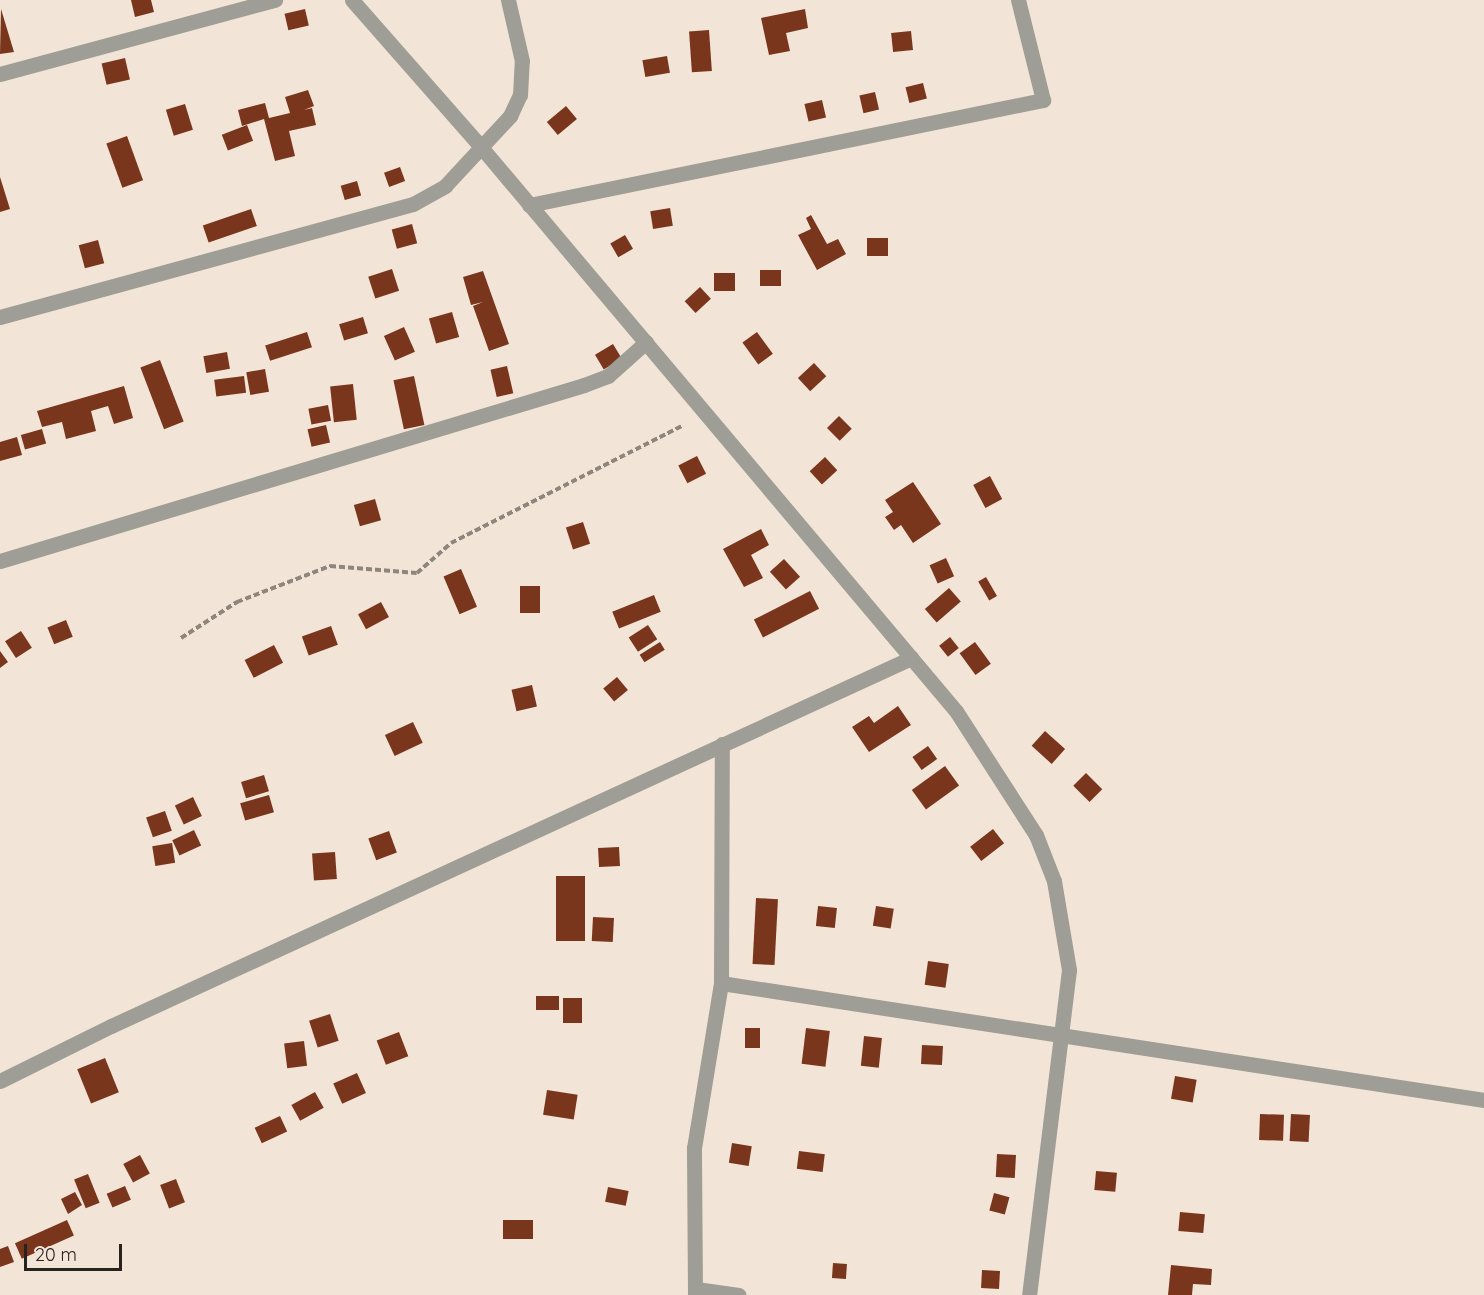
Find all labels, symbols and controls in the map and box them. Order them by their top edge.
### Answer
scale bar [27,1232,124,1270]
text: 20 m [35,1243,77,1266]

